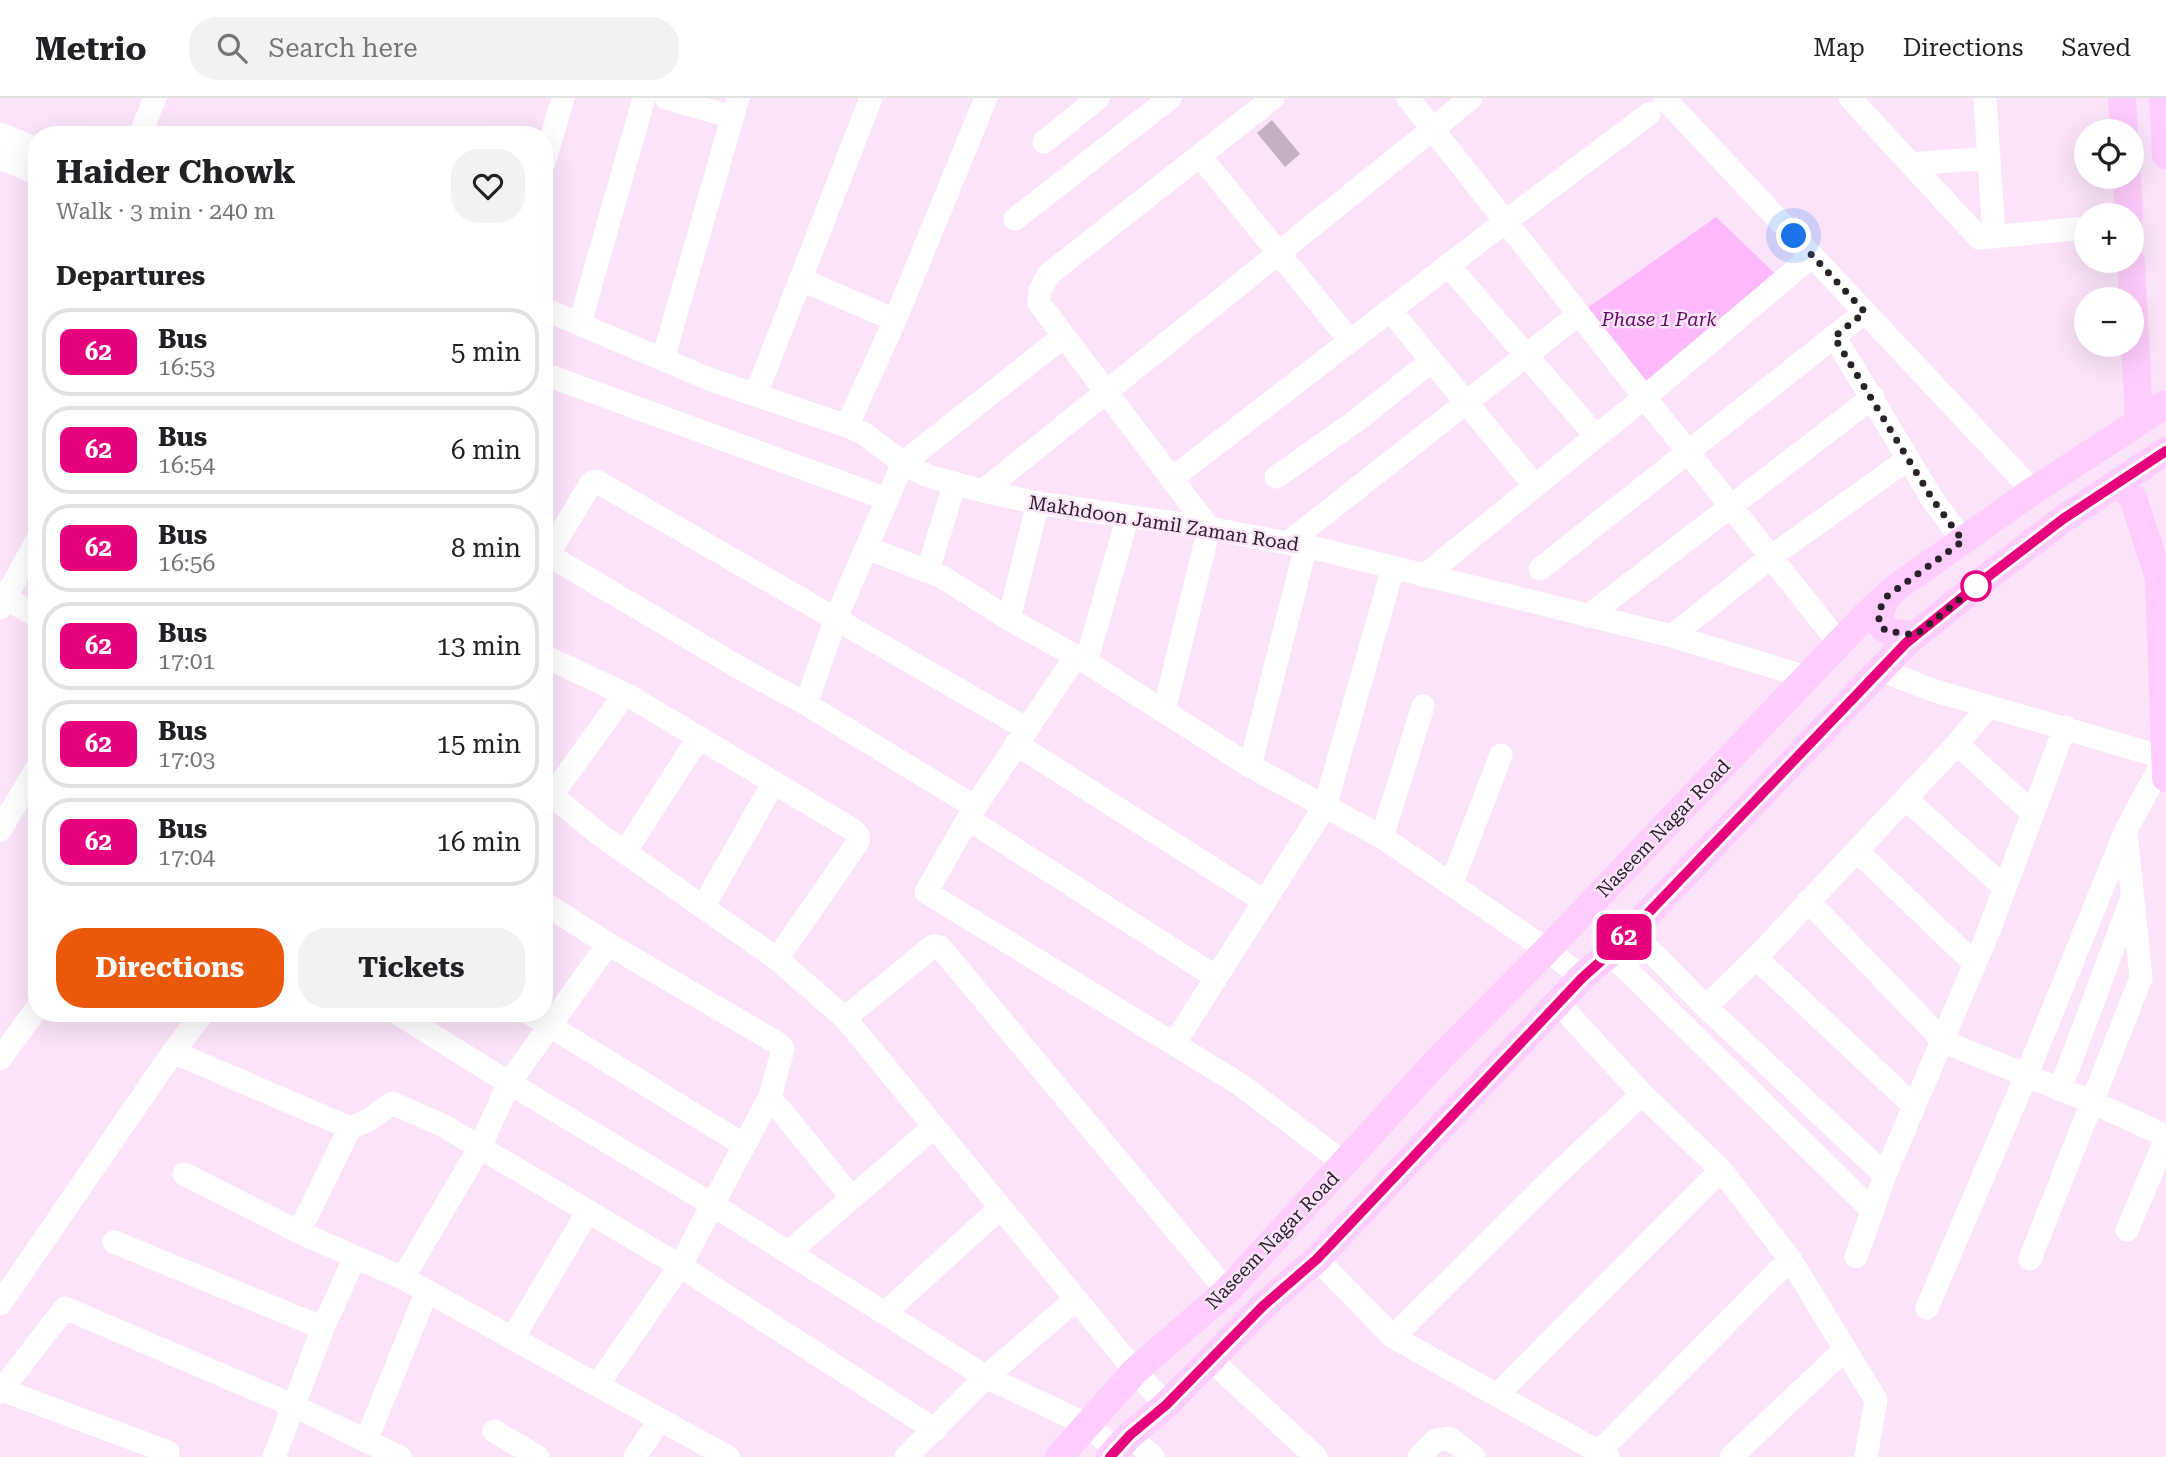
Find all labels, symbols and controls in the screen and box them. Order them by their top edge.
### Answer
search box [189,17,679,80]
text: Metrio [35,29,147,68]
icon: search [213,29,251,67]
text: Search here [269,33,418,63]
text: Map [1813,34,1865,62]
text: Directions [1903,34,2023,62]
text: Saved [2061,34,2131,62]
map controls [2074,119,2144,357]
button: locate [2074,119,2144,189]
button: heart [451,149,525,223]
text: Haider Chowk [56,152,296,191]
text: Walk · 3 min · 240 m [56,198,275,225]
button: + [2074,203,2144,273]
your location [1776,218,1811,253]
text: Departures [56,261,205,291]
button: − [2074,287,2144,357]
park label: Phase 1 Park [1600,308,1717,331]
text: Bus [158,324,207,354]
text: 5 min [451,337,521,367]
text: 62 [85,338,112,366]
text: 16:53 [158,354,215,381]
text: Bus [158,422,207,452]
text: 6 min [451,435,521,465]
text: 62 [85,436,112,464]
text: 16:54 [158,452,215,479]
street label: Makhdoon Jamil Zaman Road [1027,491,1301,556]
text: Bus [158,520,207,550]
text: 8 min [451,533,521,563]
text: 62 [85,534,112,562]
text: 16:56 [158,550,215,577]
unlabelled marker [1961,571,1991,601]
text: Bus [158,618,207,648]
text: 13 min [437,631,521,661]
text: 62 [85,632,112,660]
text: 17:01 [158,648,215,675]
text: Bus [158,716,207,746]
text: 15 min [437,729,521,759]
text: 62 [85,730,112,758]
text: 17:03 [158,746,215,773]
street label: Naseem Nagar Road [1592,755,1735,902]
text: Bus [158,814,207,844]
text: 16 min [437,827,521,857]
text: 62 [85,828,112,856]
text: 17:04 [158,844,215,871]
line badge: 62 [1592,914,1656,960]
text: 62 [1611,923,1637,951]
button: Directions [56,928,284,1008]
button: Tickets [298,928,525,1008]
street label: Naseem Nagar Road [1201,1167,1344,1314]

